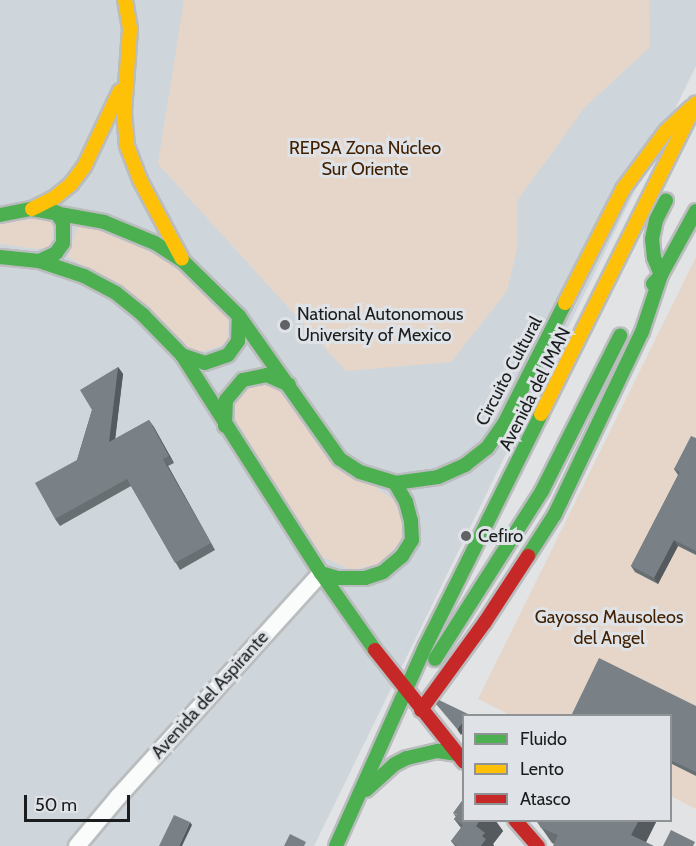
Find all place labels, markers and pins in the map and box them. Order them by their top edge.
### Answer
place label: National Autonomous University of Mexico [297,304,463,346]
marker: National Autonomous University of Mexico [278,318,292,332]
place label: Cefiro [478,525,523,547]
marker: Cefiro [459,529,473,543]

